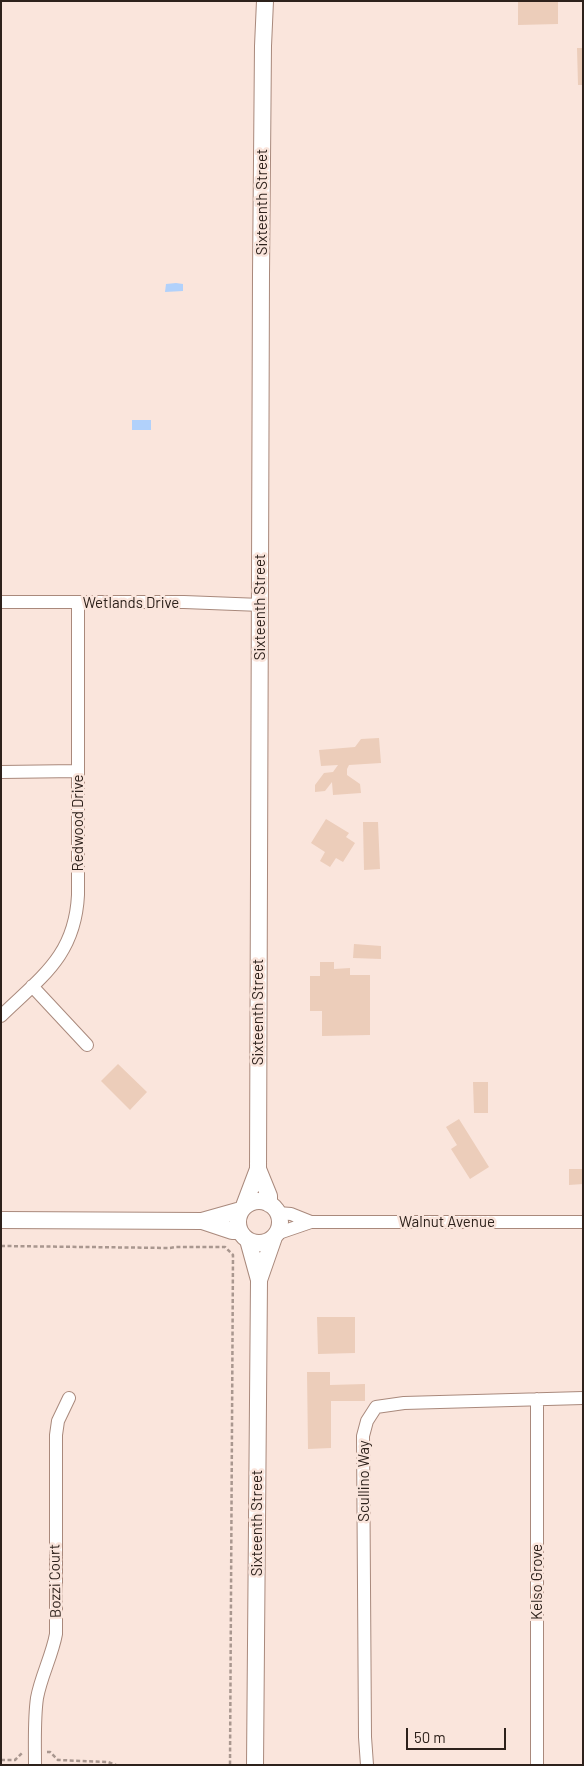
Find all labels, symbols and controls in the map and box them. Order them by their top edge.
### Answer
street label: Sixteenth Street [253,149,271,255]
street label: Sixteenth Street [251,554,269,660]
street label: Wetlands Drive [83,594,179,612]
street label: Redwood Drive [69,775,87,871]
street label: Sixteenth Street [249,959,267,1065]
street label: Walnut Avenue [399,1213,495,1231]
street label: Scullino Way [355,1440,373,1522]
street label: Sixteenth Street [248,1470,266,1576]
street label: Bozzi Court [45,1544,65,1618]
street label: Kelso Grove [528,1544,546,1620]
scale bar [409,1718,509,1750]
text: 50 m [414,1728,446,1746]

